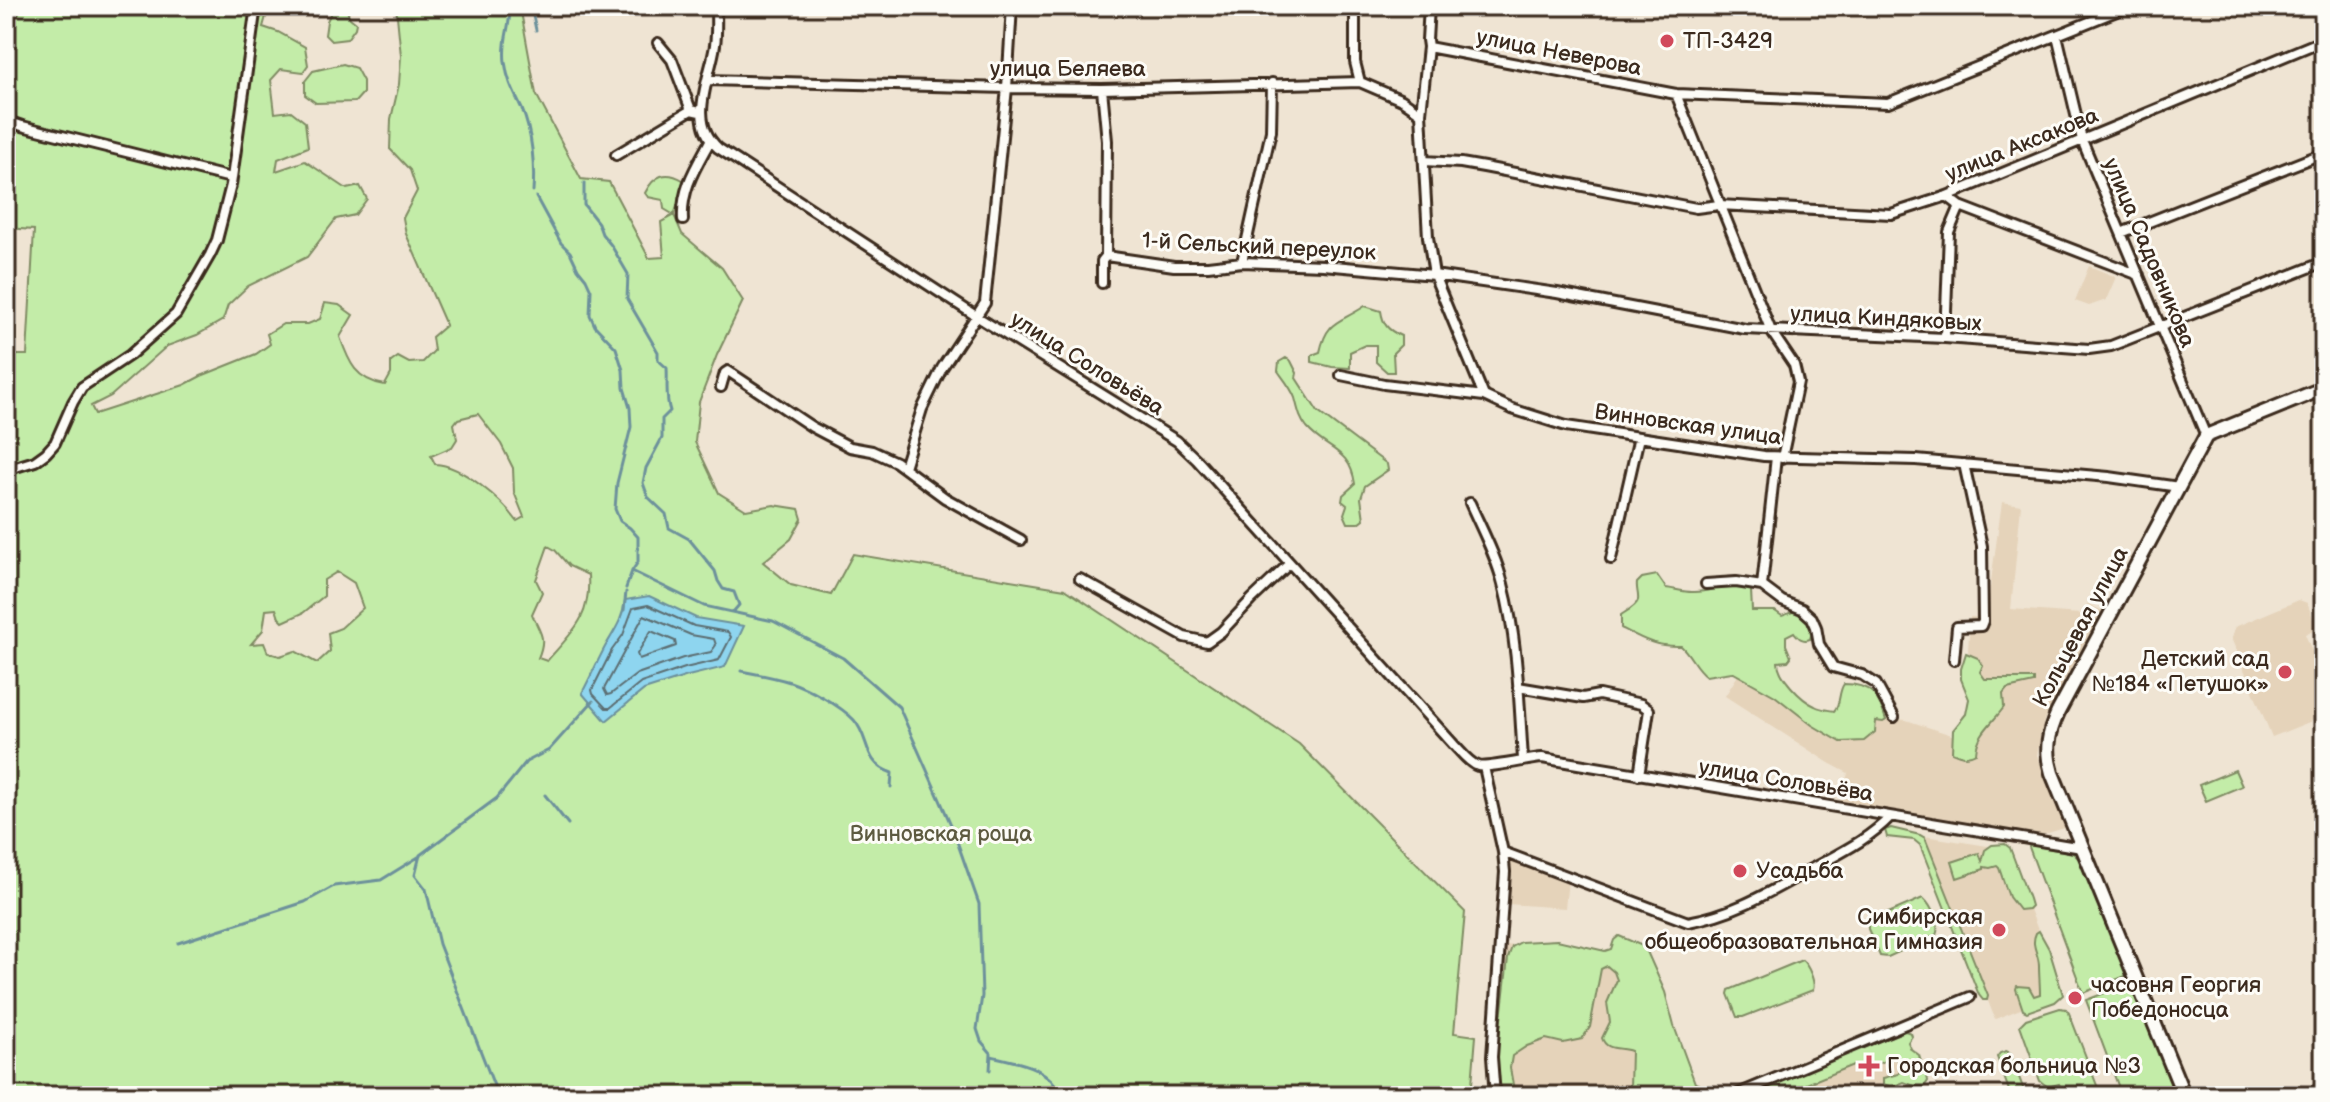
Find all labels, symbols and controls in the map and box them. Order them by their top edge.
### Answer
street label: улица Неверова [1474,24,1644,82]
place label: ТП-3429 [1683,28,1773,55]
marker: ТП-3429 [1658,32,1676,50]
street label: улица Беляева [990,56,1146,83]
street label: улица Аксакова [1942,102,2102,188]
street label: улица Садовникова [2097,154,2201,352]
street label: 1-й Сельский переулок [1141,227,1377,267]
street label: улица Киндяковых [1790,301,1982,337]
street label: улица Соловьёва [1005,306,1169,422]
street label: Винновская улица [1593,399,1783,451]
street label: Кольцевая улица [2027,542,2135,712]
place label: Детский сад №184 «Петушок» [2092,646,2269,698]
marker: Детский сад №184 «Петушок» [2276,663,2294,681]
street label: улица Соловьёва [1697,754,1875,808]
park label: Винновская роща [850,821,1032,848]
place label: Усадьба [1756,858,1844,885]
marker: Усадьба [1731,862,1749,880]
place label: Симбирская общеобразовательная Гимназия [1645,904,1983,956]
marker: Симбирская общеобразовательная Гимназия [1990,921,2008,939]
place label: часовня Георгия Победоносца [2091,972,2261,1024]
marker: часовня Георгия Победоносца [2066,989,2084,1007]
place label: Городская больница №3 [1887,1053,2141,1080]
marker: Городская больница №3 [1858,1055,1880,1077]

